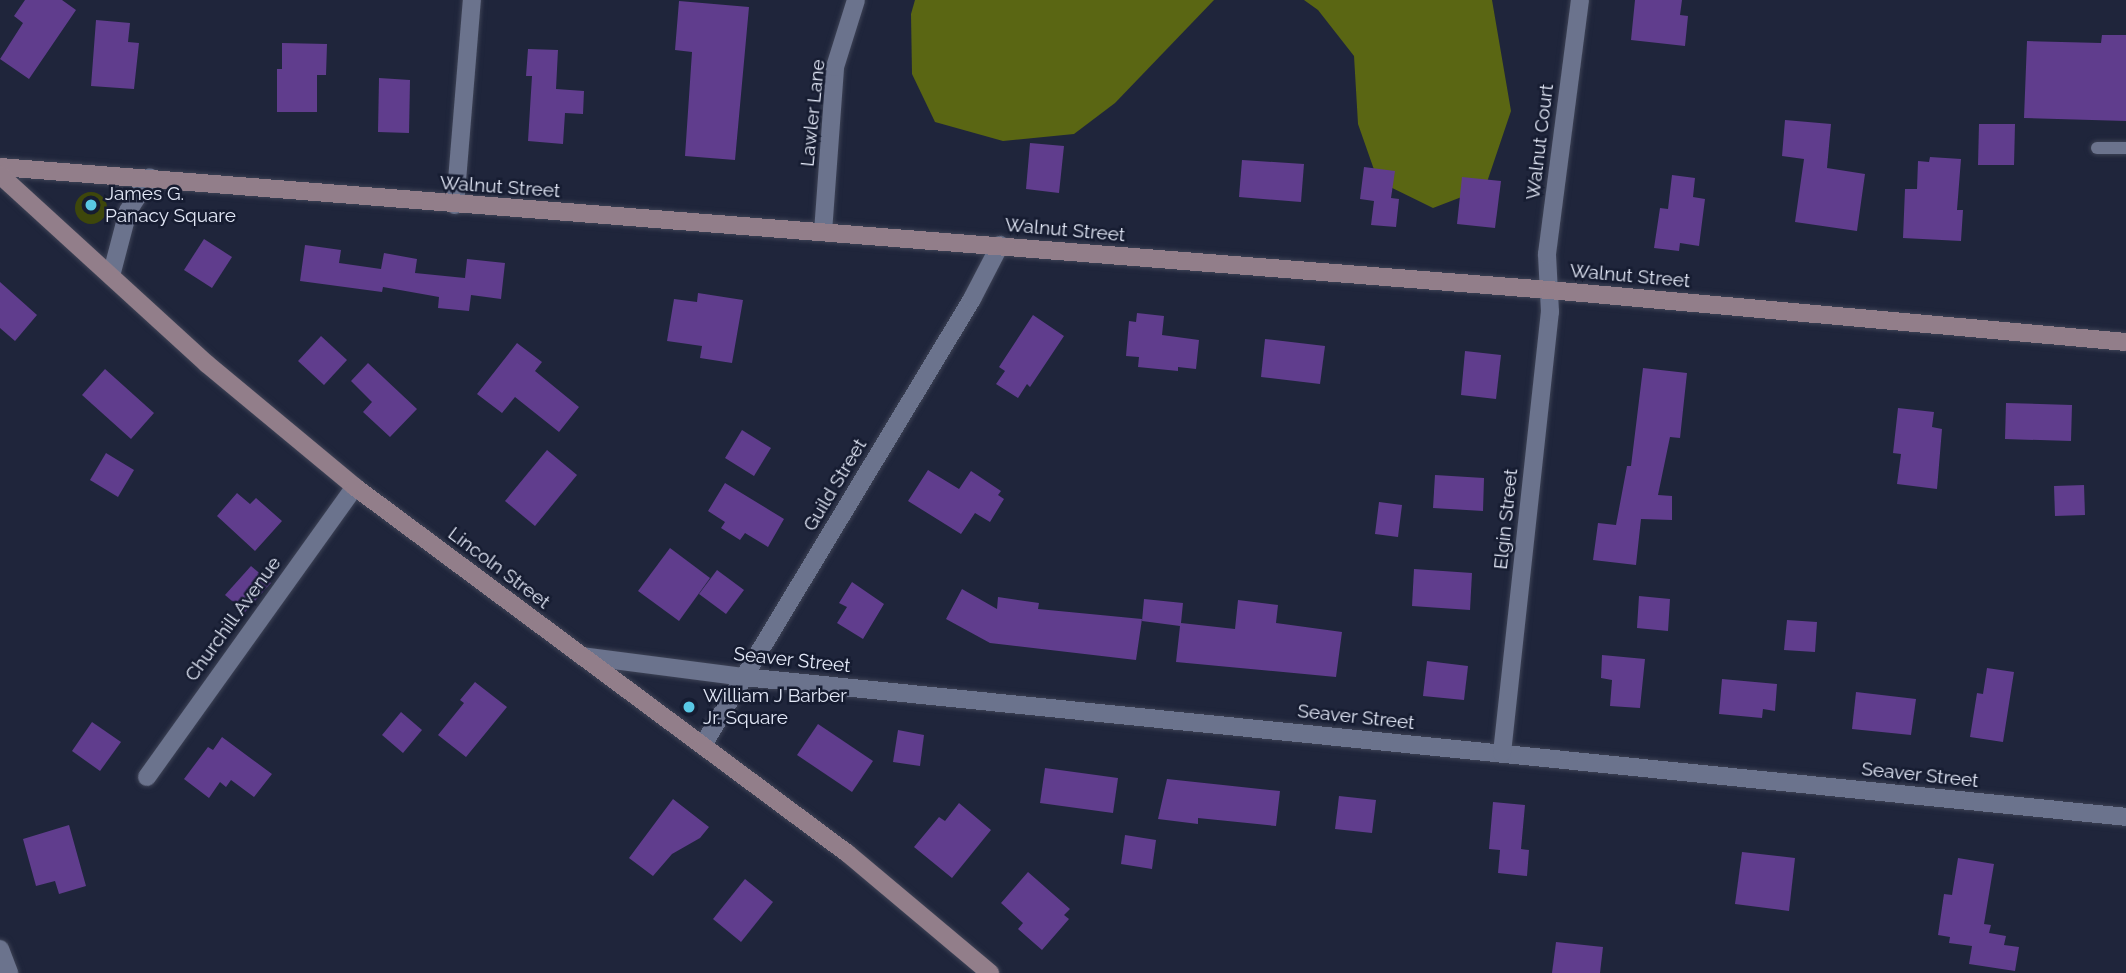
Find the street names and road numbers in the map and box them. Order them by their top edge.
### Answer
street label: Lawler Lane [796,58,830,168]
street label: Walnut Court [1522,83,1558,201]
street label: Walnut Street [439,171,561,203]
street label: Walnut Street [1004,213,1126,247]
street label: Walnut Street [1569,259,1691,293]
street label: Guild Street [799,435,871,535]
street label: Elgin Street [1489,467,1523,571]
street label: Lincoln Street [444,522,554,614]
street label: Churchill Avenue [180,552,286,686]
street label: Seaver Street [732,643,852,677]
street label: Seaver Street [1296,700,1416,734]
street label: Seaver Street [1860,758,1980,792]

